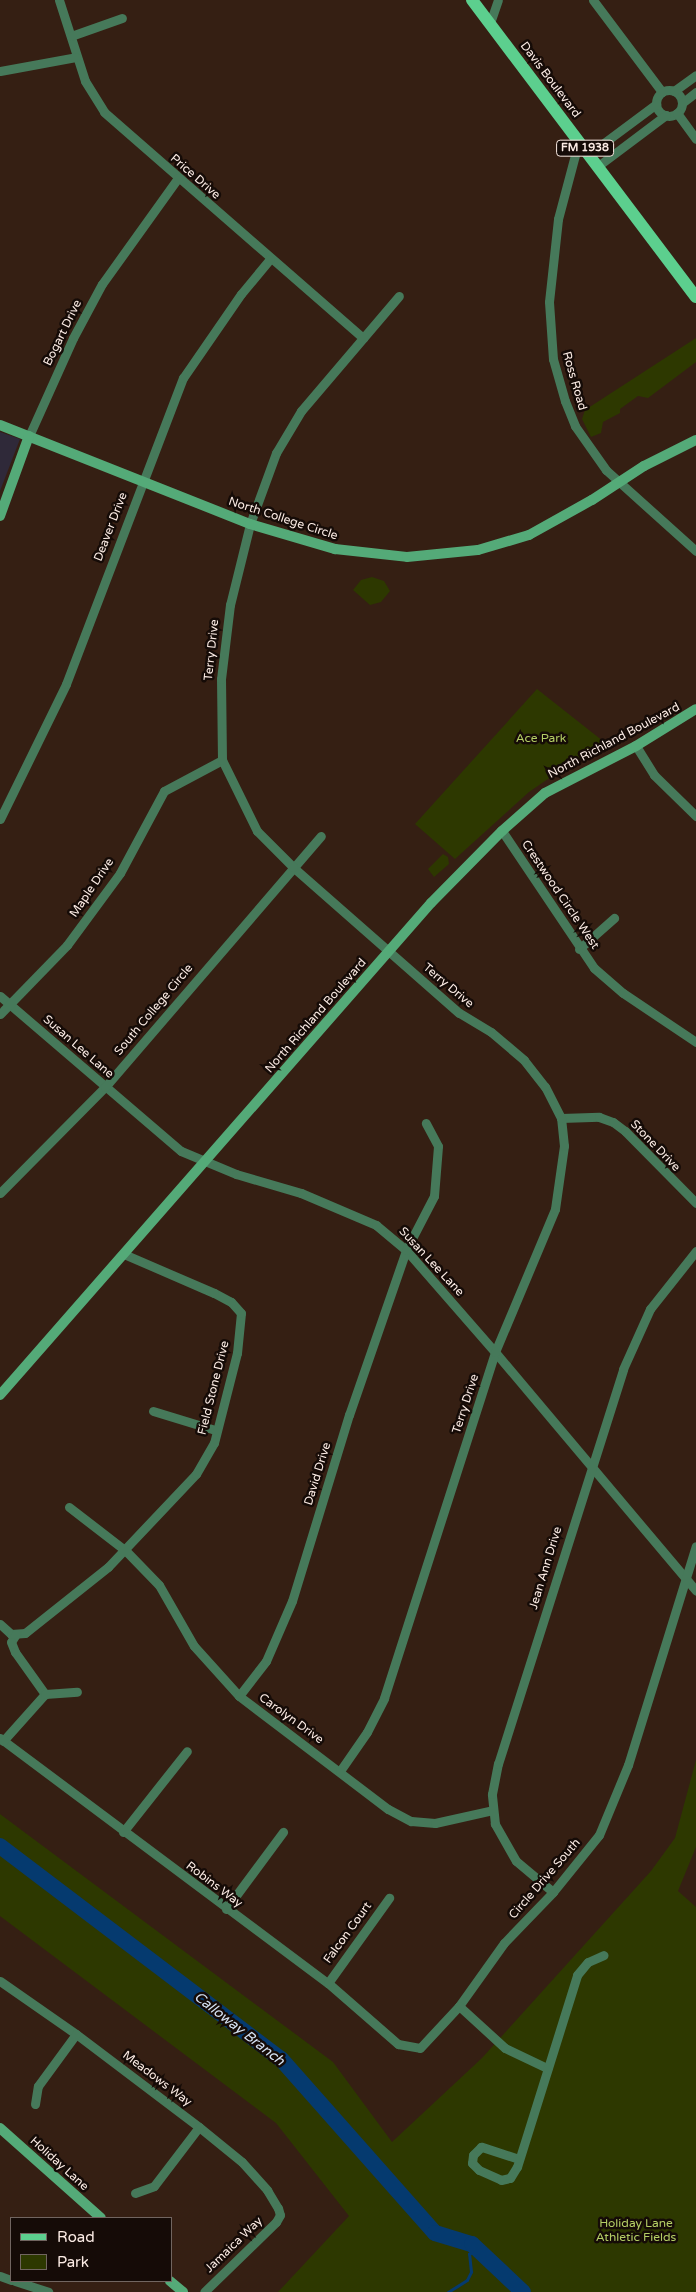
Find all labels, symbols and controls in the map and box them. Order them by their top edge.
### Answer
street label: Davis Boulevard [517,39,583,121]
road number: FM 1938 [555,140,615,156]
street label: Price Drive [167,151,223,203]
street label: Bogart Drive [41,298,85,368]
street label: Ross Road [559,350,589,412]
street label: Deaver Drive [91,491,131,563]
street label: North College Circle [227,495,339,543]
street label: Terry Drive [202,619,222,681]
street label: North Richland Boulevard [546,700,682,782]
park label: Ace Park [516,732,566,746]
street label: Crestwood Circle West [518,838,602,952]
street label: Maple Drive [67,856,117,920]
street label: North Richland Boulevard [262,956,370,1076]
street label: South College Circle [112,961,196,1059]
street label: Terry Drive [420,961,476,1011]
street label: Susan Lee Lane [40,1012,116,1082]
street label: Stone Drive [627,1117,683,1175]
street label: Susan Lee Lane [395,1225,467,1299]
street label: Field Stone Drive [195,1340,233,1436]
street label: Terry Drive [450,1372,482,1436]
street label: David Drive [302,1441,334,1507]
street label: Jean Ann Drive [527,1525,565,1611]
street label: Carolyn Drive [256,1691,326,1747]
street label: Circle Drive South [506,1836,584,1922]
street label: Robins Way [183,1859,245,1911]
street label: Falcon Court [321,1900,375,1966]
water label: Calloway Branch [190,1988,288,2070]
street label: Meadows Way [120,2048,194,2110]
street label: Holiday Lane [27,2134,91,2194]
street label: Jamaica Way [202,2214,266,2276]
legend [10,2217,172,2282]
park label: Holiday Lane Athletic Fields [596,2217,676,2245]
text: Road [57,2228,95,2246]
text: Park [57,2253,89,2271]

